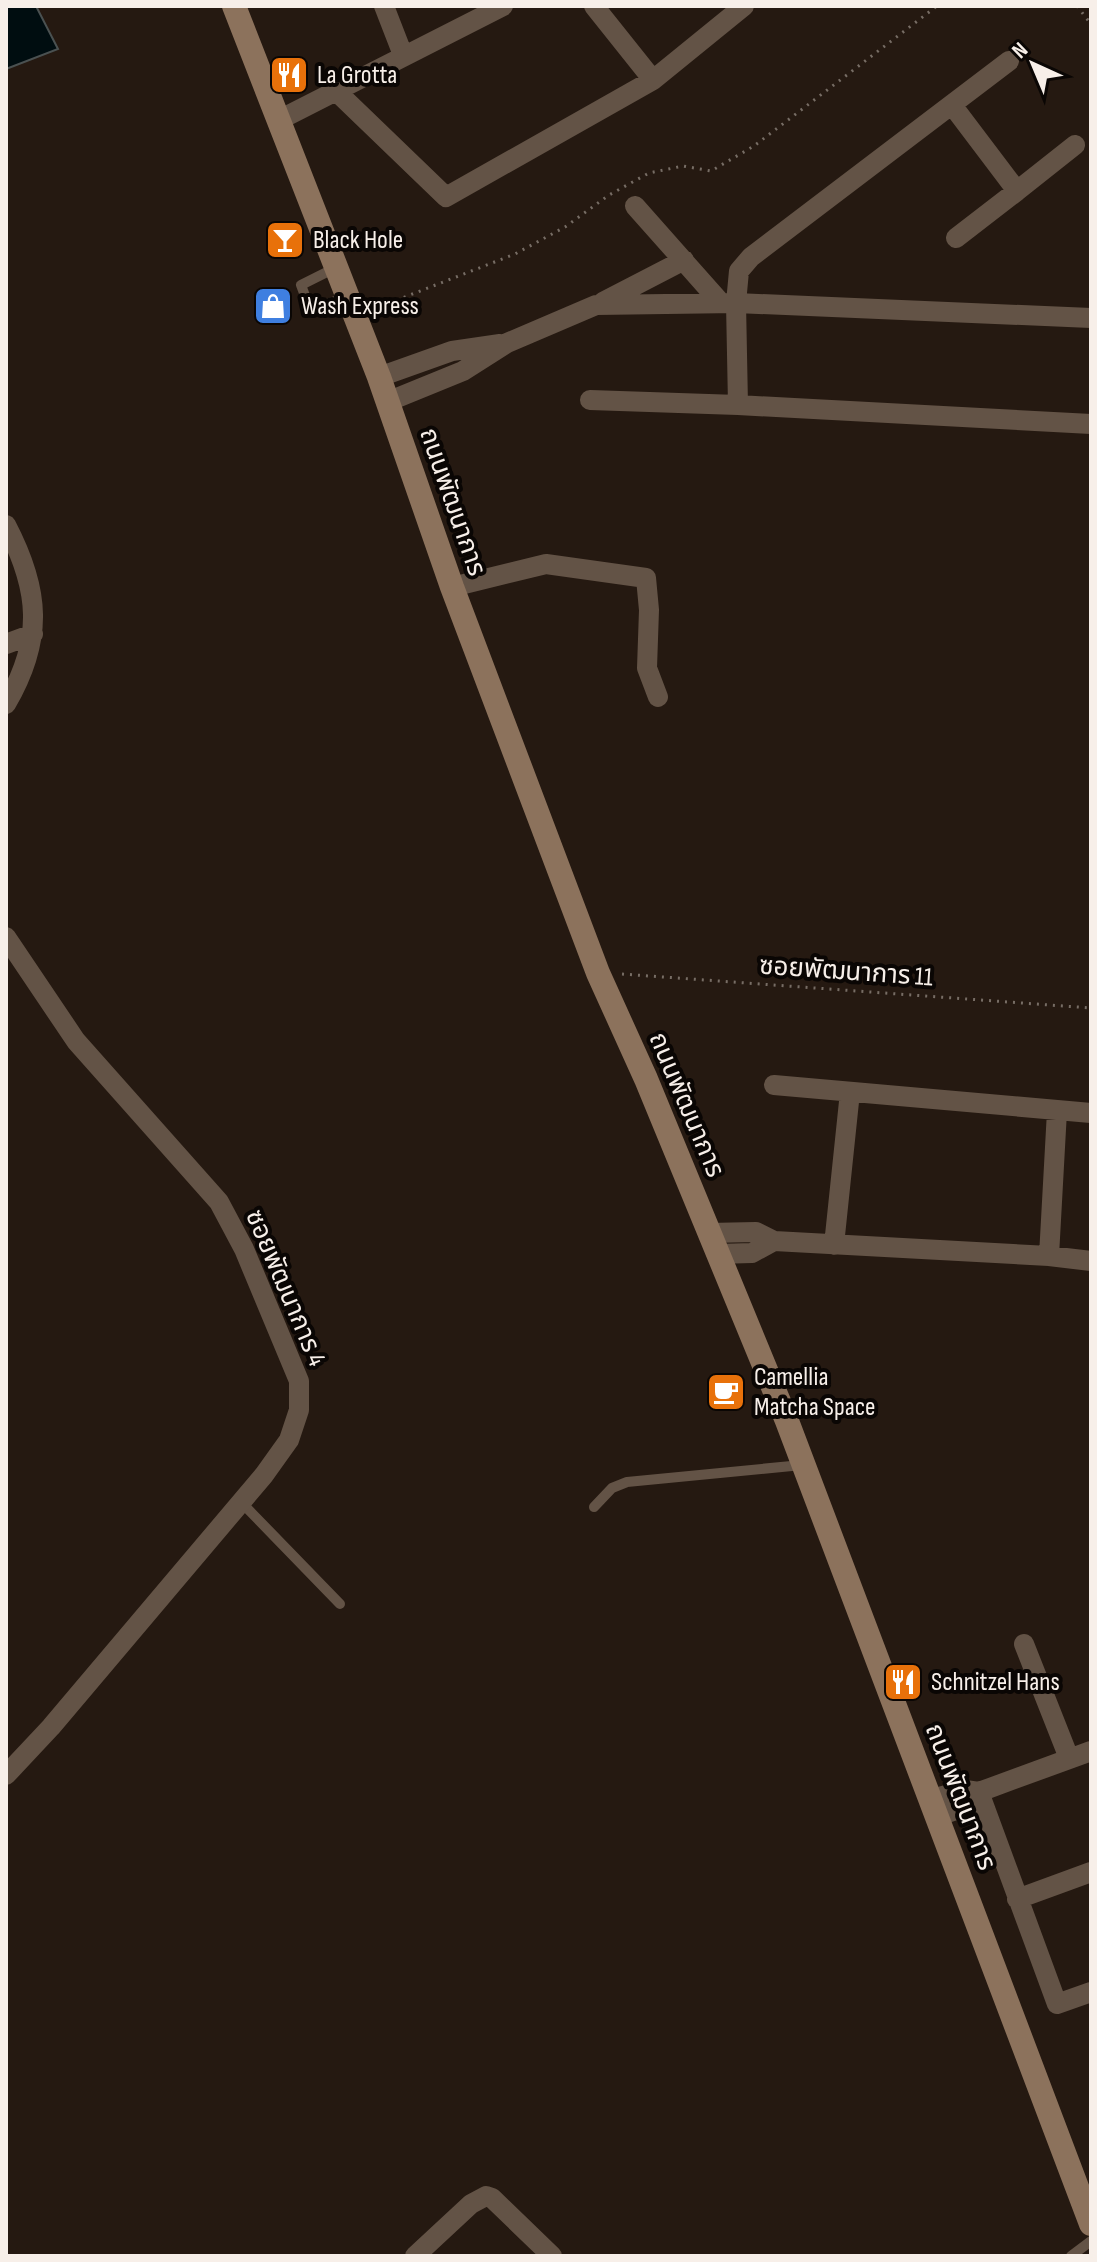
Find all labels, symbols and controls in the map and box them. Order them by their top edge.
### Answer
north arrow [993,24,1073,104]
text: N [1007,37,1034,64]
restaurant icon: La Grotta [268,54,310,96]
place label: La Grotta [317,60,397,91]
bar icon: Black Hole [264,219,306,261]
place label: Black Hole [313,225,403,256]
shop icon: Wash Express [252,285,294,327]
place label: Wash Express [301,291,419,322]
street label: ถนนพัฒนาการ [412,424,492,580]
street label: ซอยพัฒนาการ 11 [758,950,934,994]
street label: ถนนพัฒนาการ [642,1028,730,1182]
street label: ซอยพัฒนาการ 4 [238,1205,332,1371]
place label: Camellia Matcha Space [754,1362,875,1423]
cafe icon: Camellia Matcha Space [705,1371,747,1413]
restaurant icon: Schnitzel Hans [882,1661,924,1703]
place label: Schnitzel Hans [931,1667,1060,1698]
street label: ถนนพัฒนาการ [918,1719,1002,1875]

